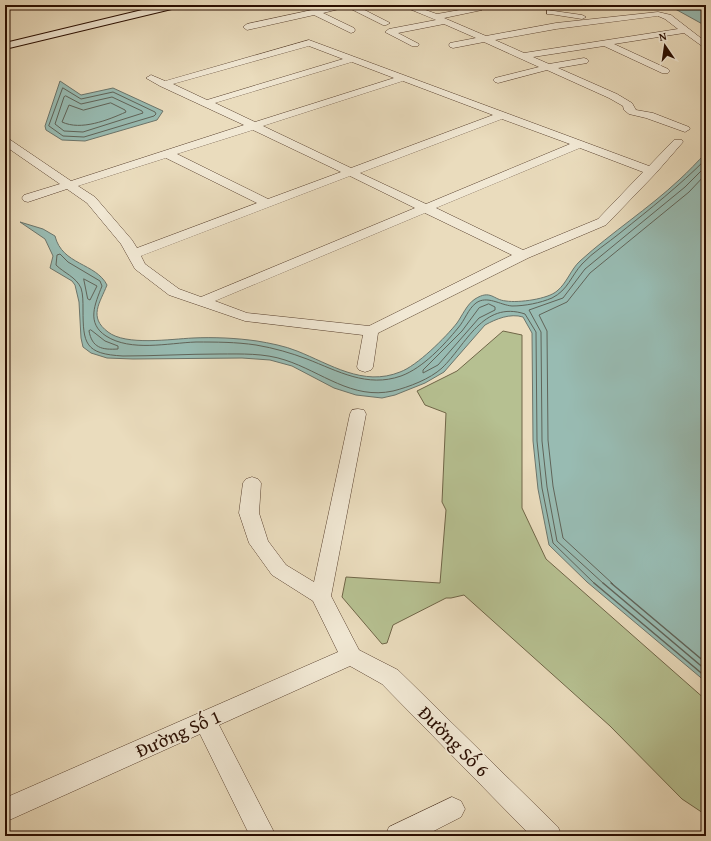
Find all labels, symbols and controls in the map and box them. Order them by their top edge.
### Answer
north arrow [645,26,685,66]
text: N [657,27,669,45]
street label: Đường Số 6 [412,699,496,783]
street label: Đường Số 1 [131,702,225,764]

